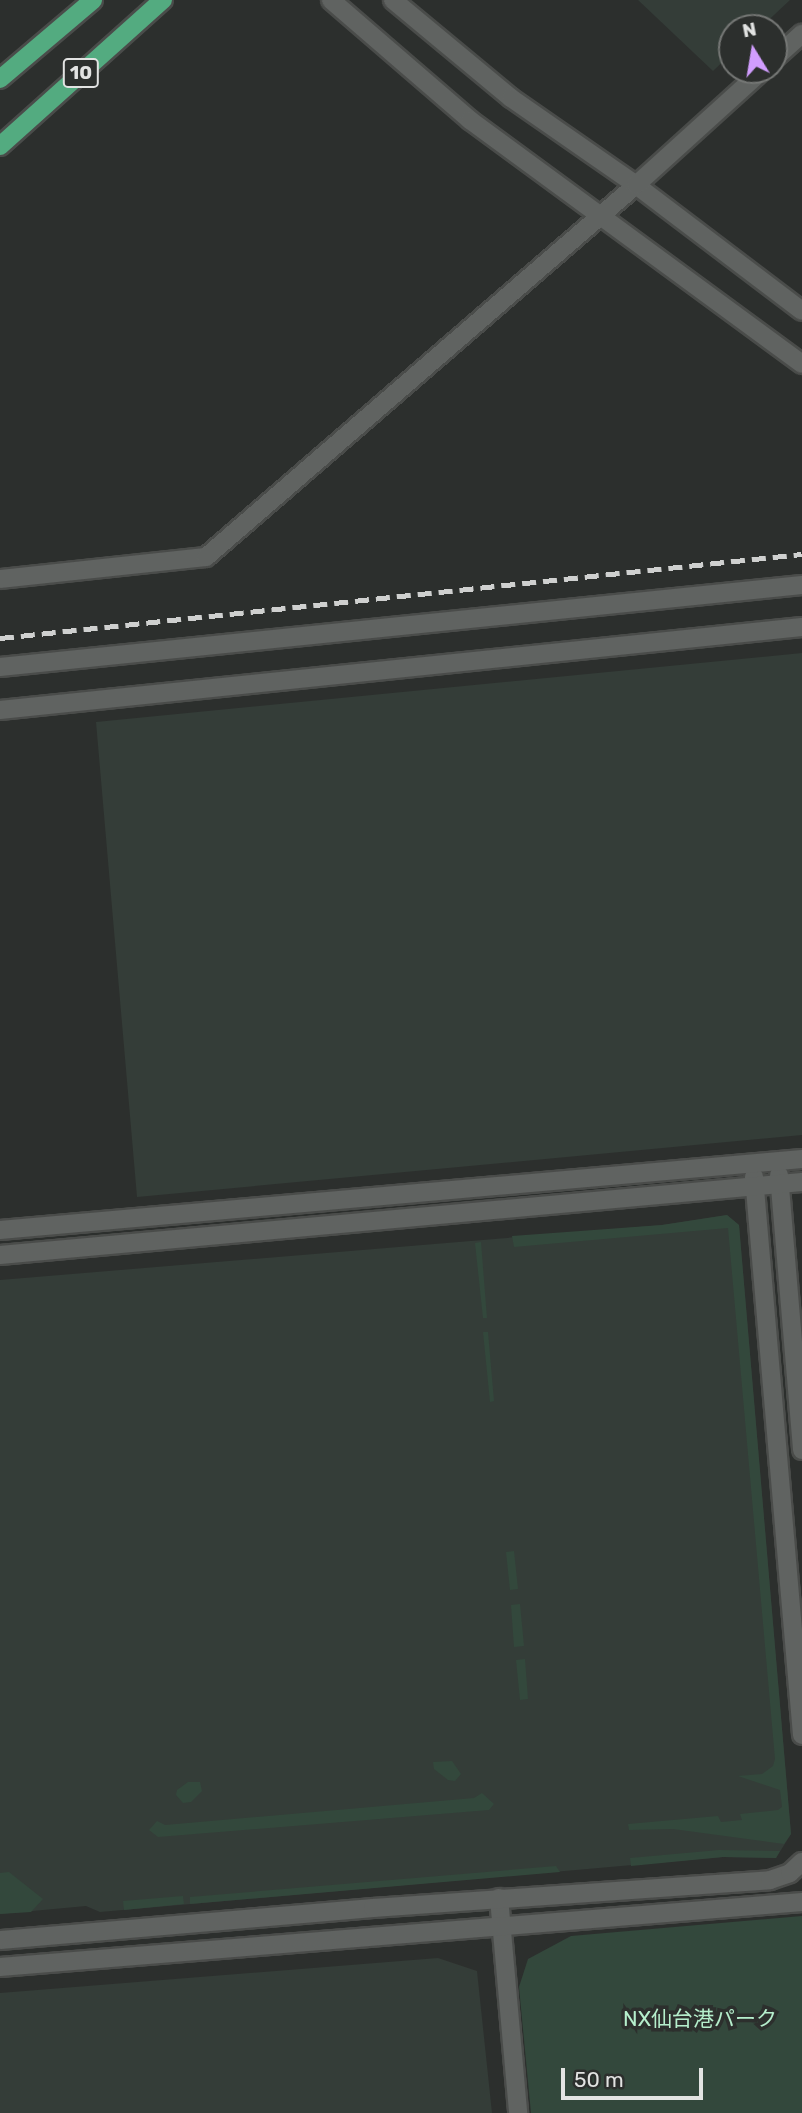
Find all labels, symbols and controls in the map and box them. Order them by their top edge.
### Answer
north arrow [718,14,788,84]
text: N [740,17,758,42]
road number: 10 [62,58,100,88]
park label: NX仙台港パーク [623,2006,777,2032]
scale bar [564,2054,706,2098]
text: 50 m [574,2067,624,2092]

